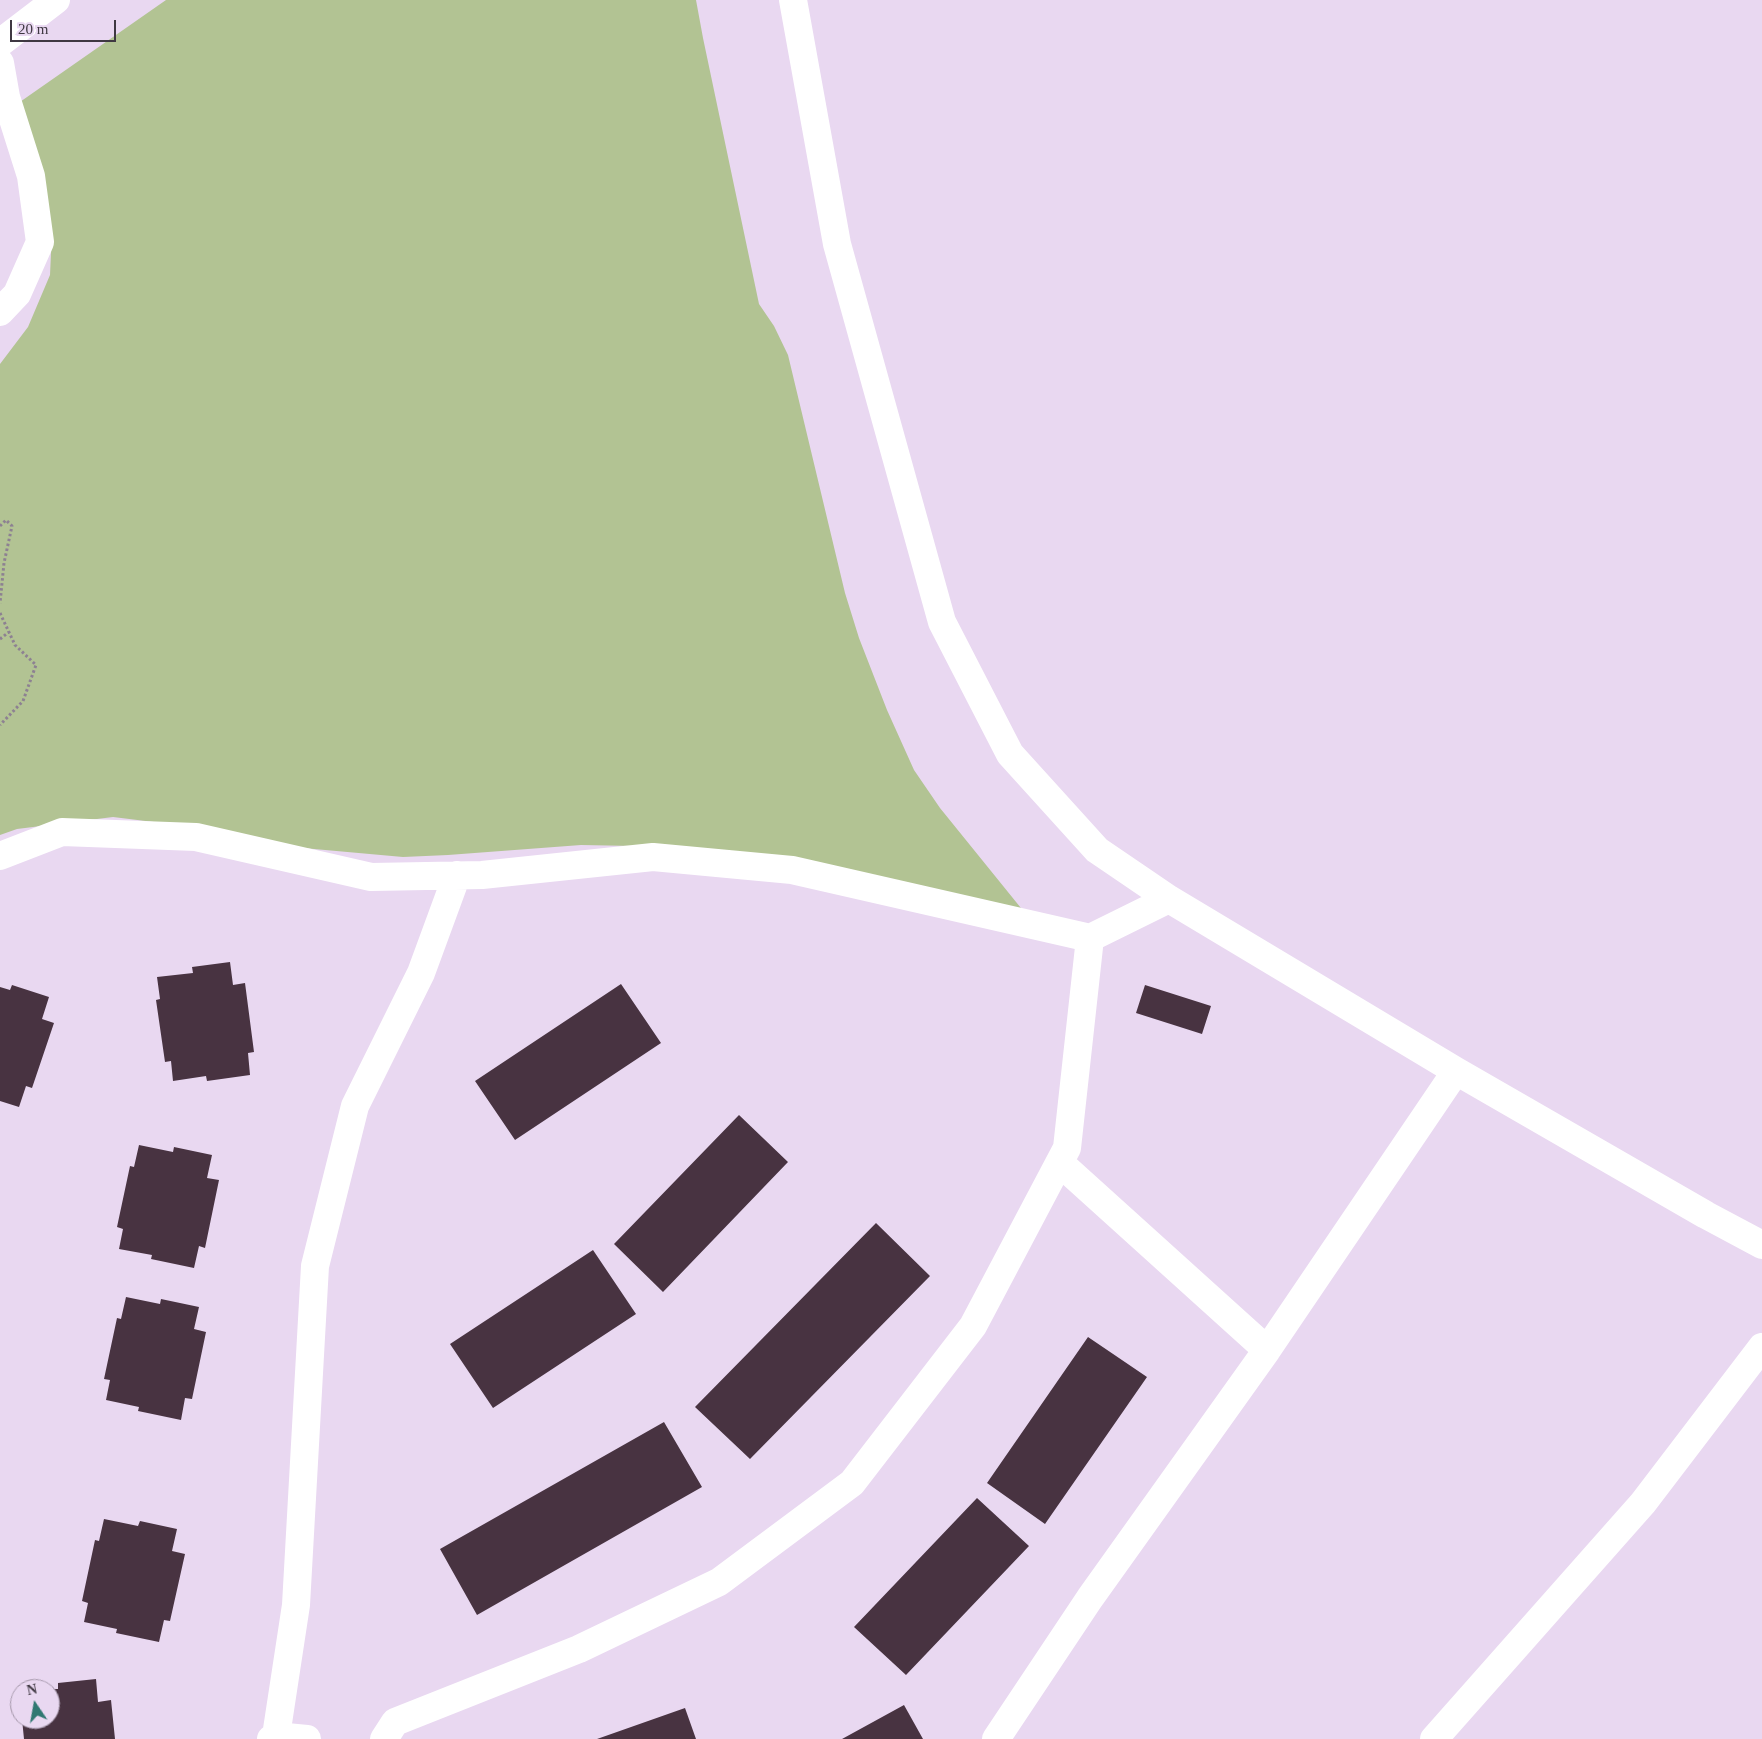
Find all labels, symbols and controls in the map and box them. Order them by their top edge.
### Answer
scale bar [12,10,119,42]
text: 20 m [18,21,48,37]
north arrow [10,1679,60,1729]
text: N [25,1681,38,1698]

